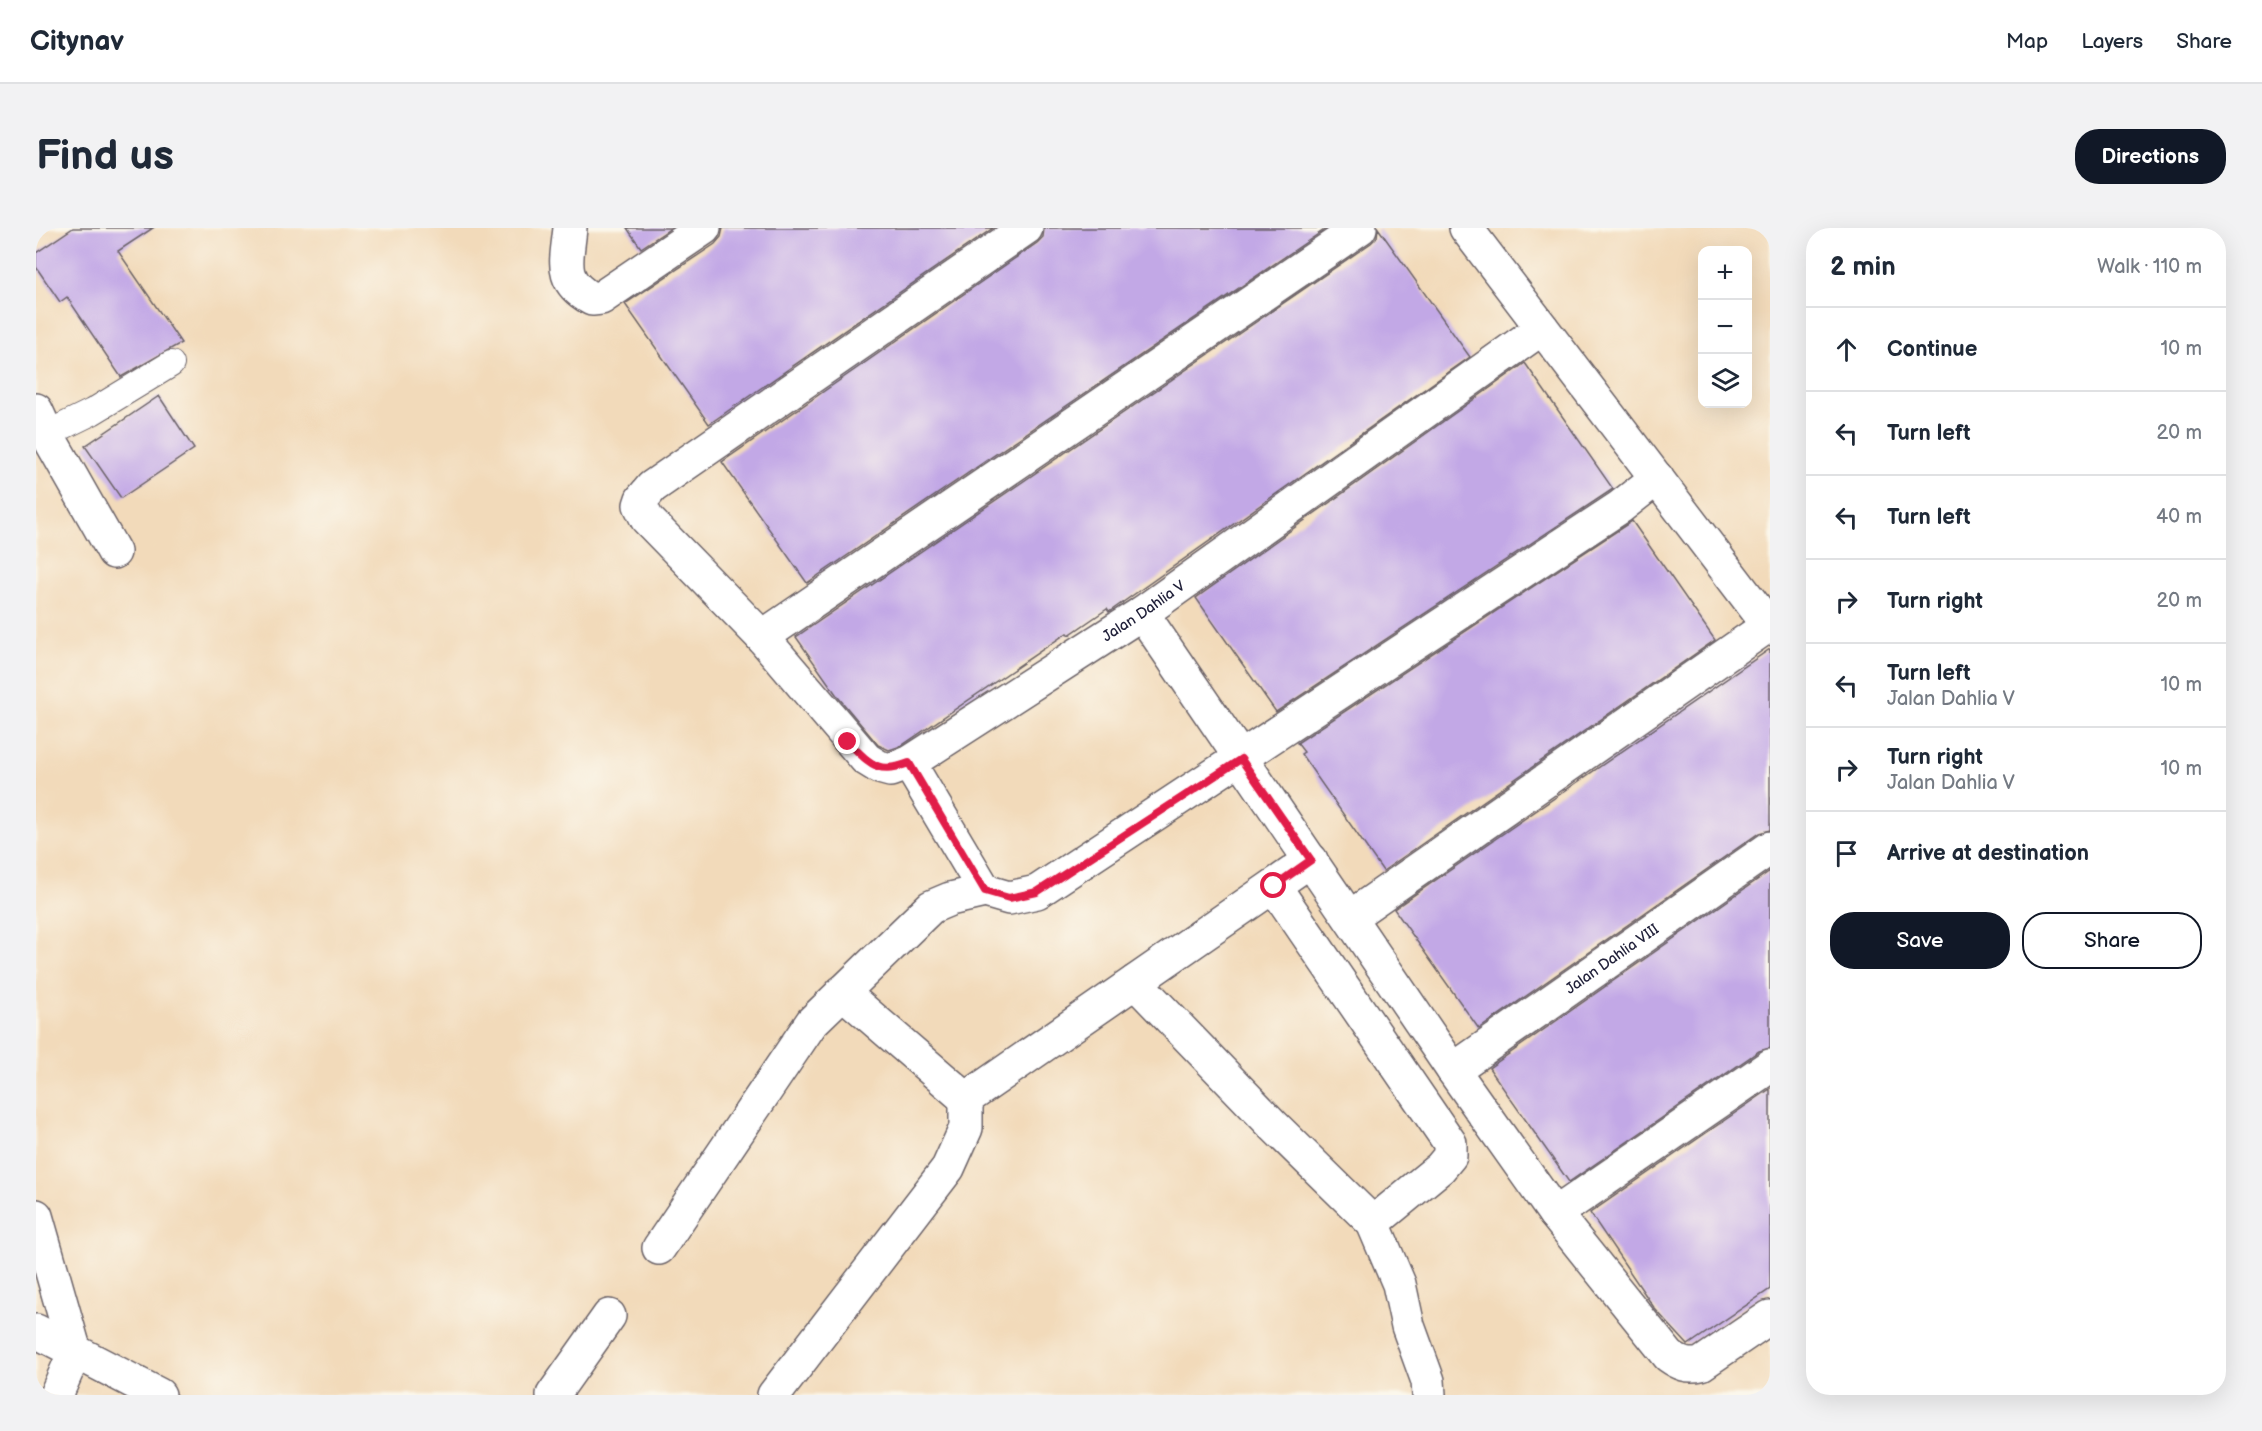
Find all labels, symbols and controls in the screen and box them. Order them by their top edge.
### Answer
text: Citynav [30,25,124,58]
text: Map [2006,29,2048,54]
text: Layers [2081,29,2143,54]
text: Share [2176,29,2232,54]
button: Directions [2075,129,2226,184]
text: Find us [36,131,174,182]
map controls [1698,246,1752,408]
button: + [1698,246,1752,300]
text: 2 min [1830,252,1896,283]
text: Walk · 110 m [2097,255,2202,279]
button: − [1698,300,1752,354]
icon: ahead [1830,333,1863,366]
text: Continue [1887,336,1977,363]
text: 10 m [2161,337,2202,361]
button: layers [1698,354,1752,408]
icon: left [1830,417,1863,450]
text: Turn left [1887,420,1971,447]
text: 20 m [2157,421,2202,445]
icon: left [1830,501,1863,534]
text: Turn left [1887,504,1971,531]
text: 40 m [2156,505,2202,529]
street label: Jalan Dahlia V [1098,576,1189,646]
icon: right [1830,585,1863,618]
text: Turn right [1887,588,1983,615]
text: 20 m [2157,589,2202,613]
text: Turn left [1887,660,1971,687]
icon: left [1830,669,1863,702]
text: 10 m [2161,673,2202,697]
text: Jalan Dahlia V [1887,687,2015,711]
route end [834,728,860,754]
text: Turn right [1887,744,1983,771]
icon: right [1830,753,1863,786]
text: 10 m [2161,757,2202,781]
text: Jalan Dahlia V [1887,771,2015,795]
icon: arrive [1830,837,1863,870]
text: Arrive at destination [1887,840,2089,867]
route start [1260,872,1286,898]
button: Save [1830,912,2010,969]
button: Share [2022,912,2202,969]
street label: Jalan Dahlia VIII [1561,919,1663,998]

